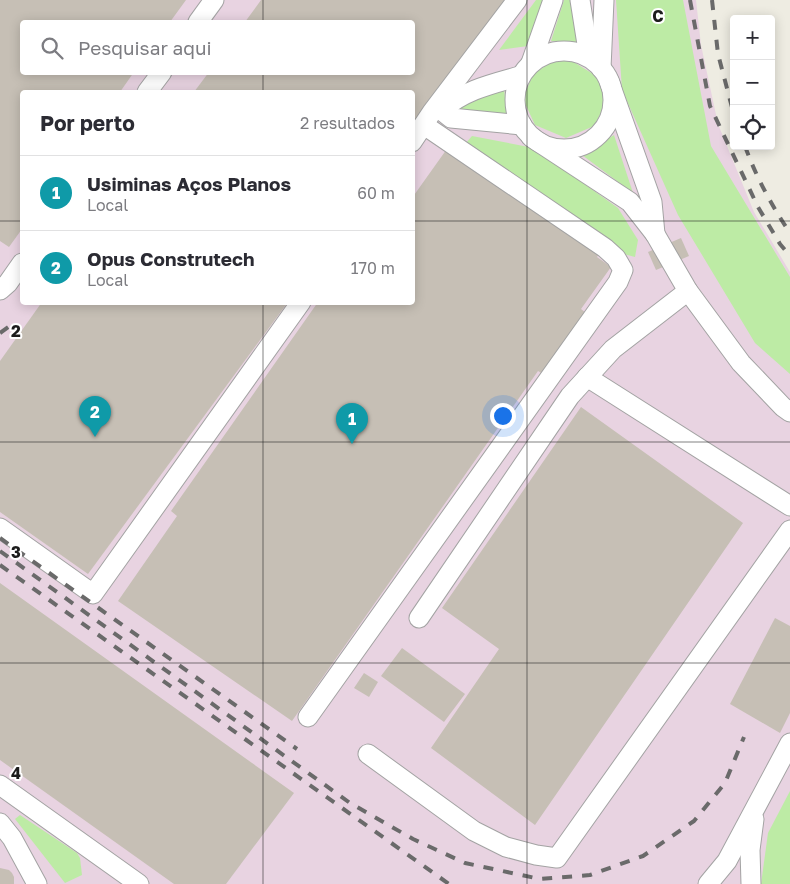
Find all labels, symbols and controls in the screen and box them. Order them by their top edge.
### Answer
text: C [652,6,664,26]
map controls [730,15,775,150]
button: + [730,15,775,60]
search box [20,20,415,75]
icon: search [38,34,66,62]
text: Pesquisar aqui [78,36,212,59]
button: − [730,60,775,105]
button: locate [730,105,775,150]
text: Por perto [40,110,135,136]
text: 2 resultados [300,113,395,133]
text: Usiminas Aços Planos [87,172,291,195]
text: 1 [52,183,60,203]
text: 60 m [357,183,395,203]
text: Local [87,195,128,215]
text: Opus Construtech [87,247,254,270]
text: 2 [51,258,61,278]
text: 170 m [351,258,395,278]
text: Local [87,270,128,290]
text: 2 [11,321,21,341]
pin: 2 [79,396,111,437]
pin: 1 [336,403,368,444]
your location [490,403,516,429]
text: 3 [11,542,21,562]
text: 4 [11,763,21,783]

